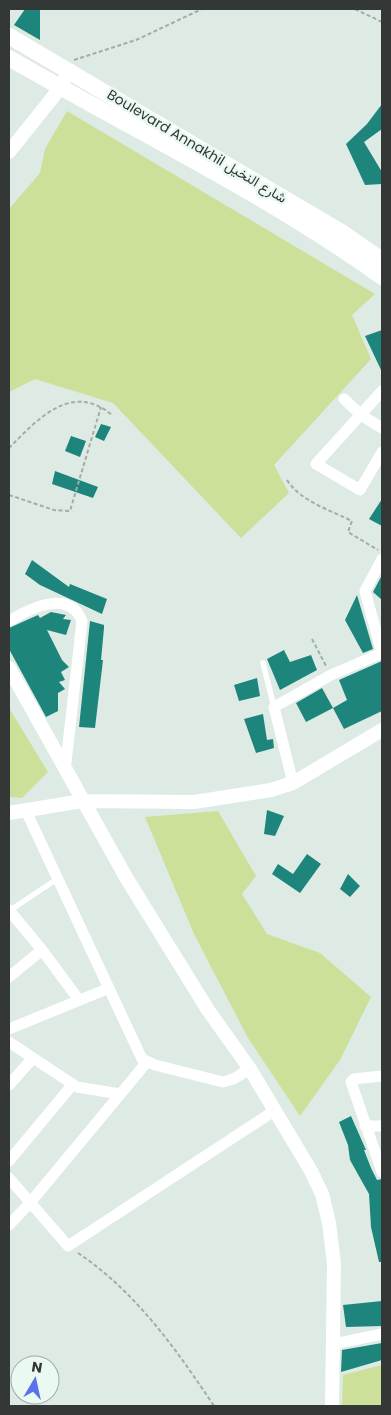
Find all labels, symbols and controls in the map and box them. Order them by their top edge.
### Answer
street label: Boulevard Annakhil شارع النخيل [103,84,291,209]
north arrow [10,1355,60,1405]
text: N [30,1356,44,1378]

